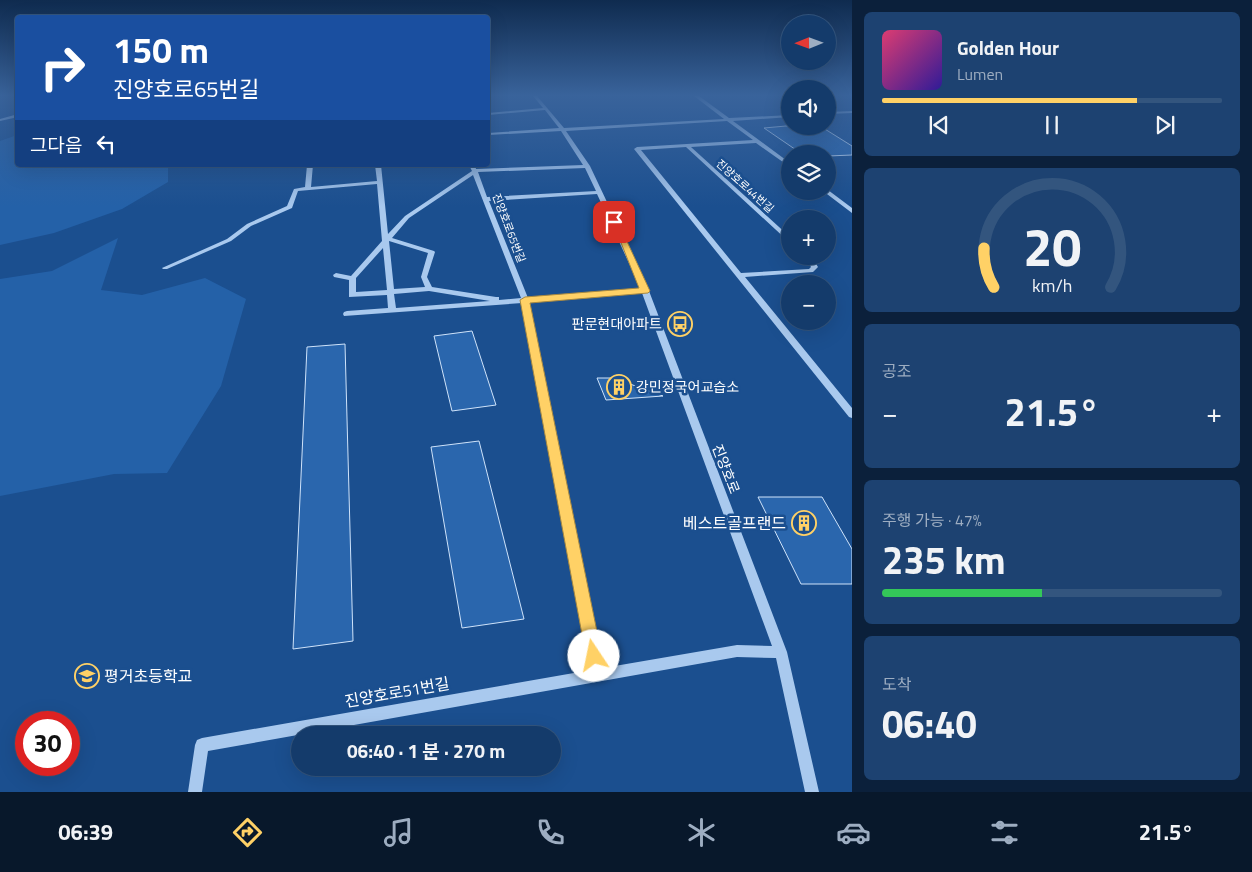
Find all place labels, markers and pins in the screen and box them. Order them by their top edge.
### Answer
pin [593,201,635,243]
bus stop icon: 판문현대아파트 [667,311,693,337]
place label: 판문현대아파트 [572,313,662,334]
building icon: 강민정국어교습소 [606,374,632,400]
place label: 강민정국어교습소 [636,376,739,397]
building icon: 베스트골프랜드 [791,510,817,536]
place label: 베스트골프랜드 [683,511,786,535]
school or university icon: 평거초등학교 [74,663,100,689]
place label: 평거초등학교 [104,664,192,688]

